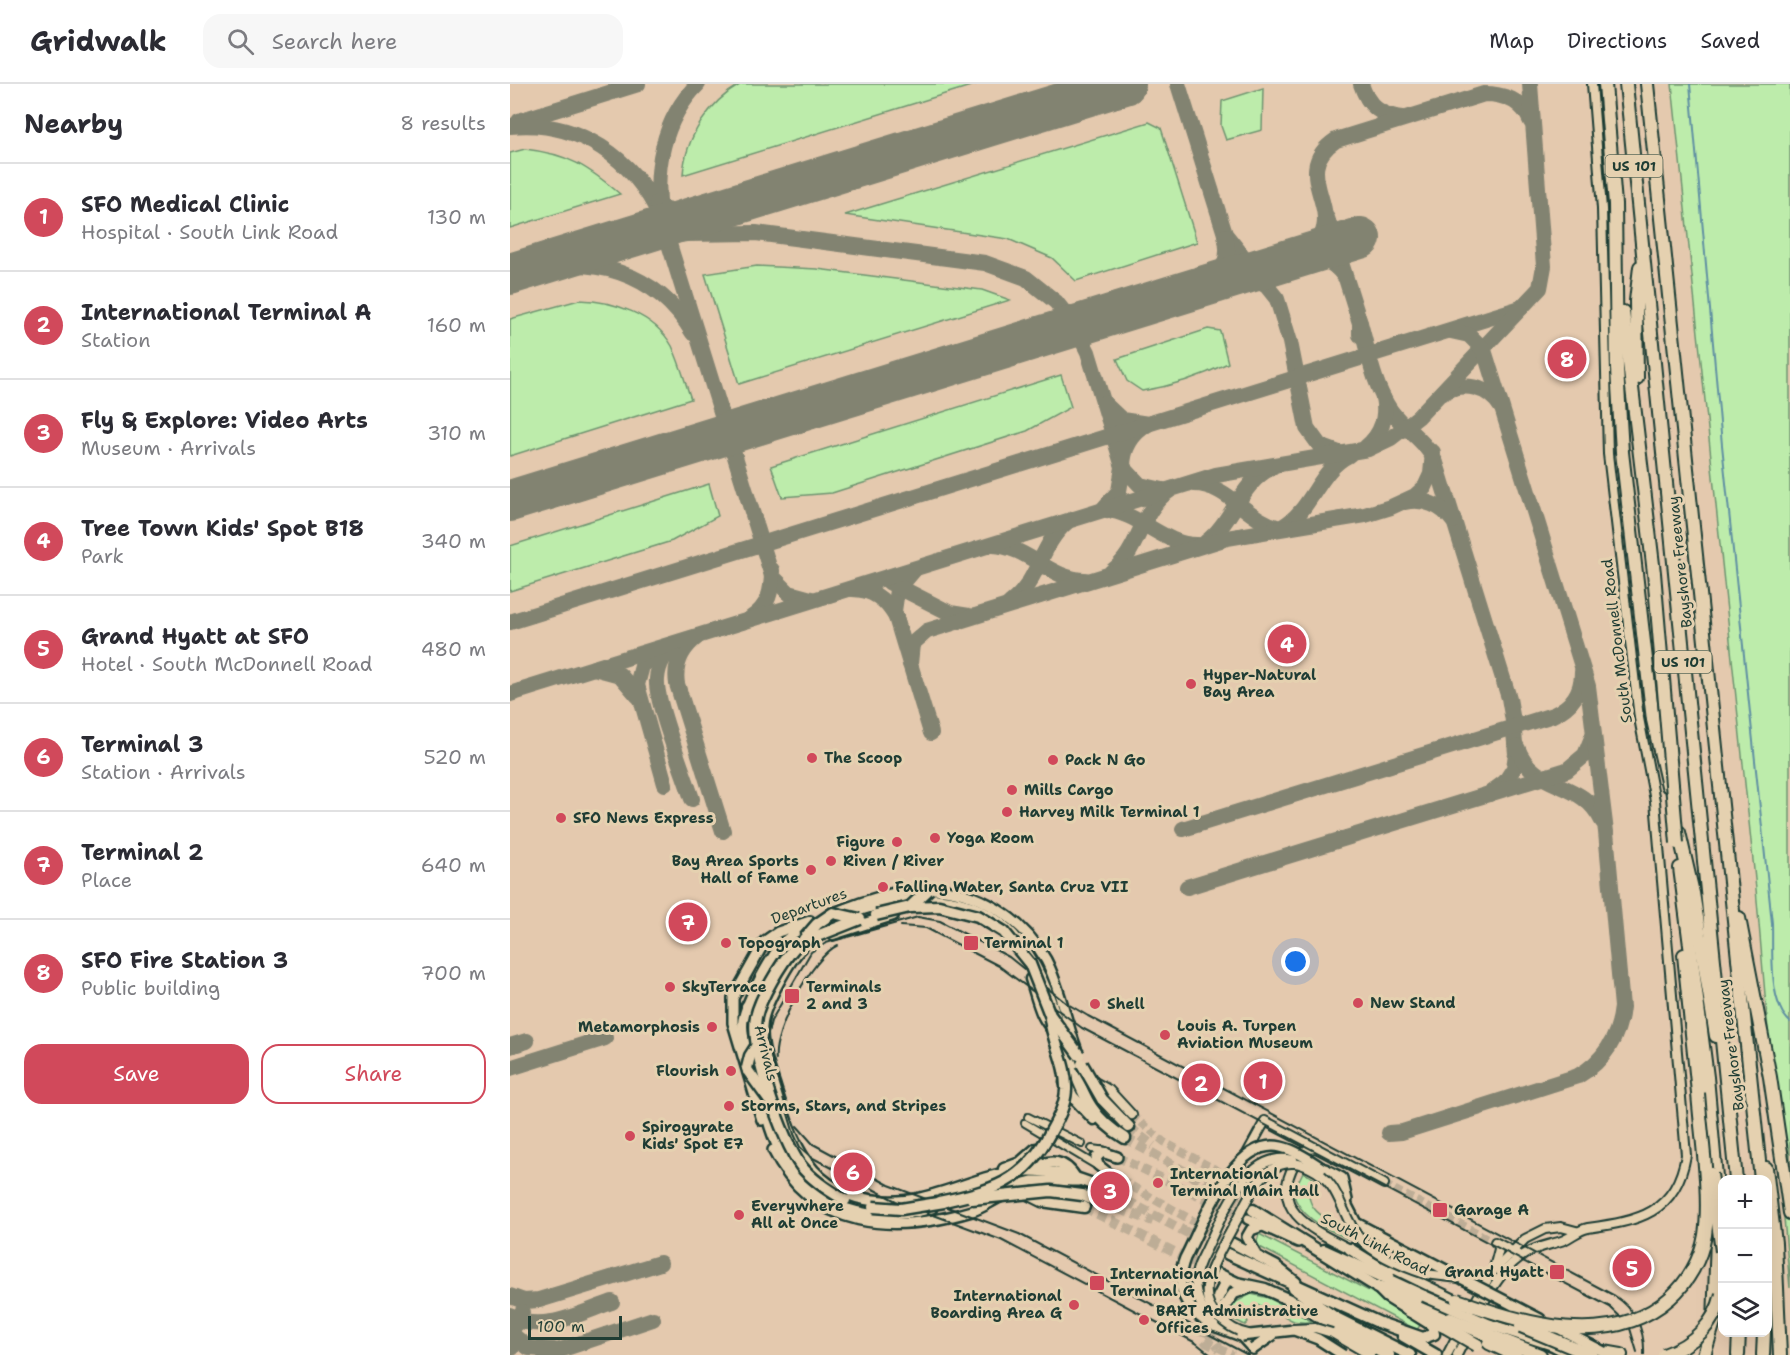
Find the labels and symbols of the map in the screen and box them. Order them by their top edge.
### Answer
road number: US 101 [1606,155,1662,177]
pin: 8 [1548,336,1586,382]
street label: Bayshore Freeway [1663,495,1697,629]
street label: South McDonnell Road [1597,557,1637,724]
pin: 4 [1268,622,1306,666]
road number: US 101 [1654,651,1712,673]
place label: Hyper-Natural Bay Area [1203,665,1316,702]
marker: Hyper-Natural Bay Area [1184,677,1198,691]
place label: The Scoop [824,748,902,768]
place label: Pack N Go [1065,750,1146,770]
marker: The Scoop [805,751,819,765]
marker: Pack N Go [1046,753,1060,767]
place label: Mills Cargo [1024,780,1114,800]
marker: Mills Cargo [1005,783,1019,797]
place label: Harvey Milk Terminal 1 [1019,802,1200,822]
marker: Harvey Milk Terminal 1 [1000,805,1014,819]
place label: SFO News Express [573,808,714,828]
marker: SFO News Express [554,811,568,825]
place label: Yoga Room [947,828,1034,848]
marker: Yoga Room [928,831,942,845]
place label: Figure [836,832,885,852]
marker: Figure [890,835,904,849]
place label: Bay Area Sports Hall of Fame [672,851,799,888]
place label: Riven / River [843,851,944,871]
marker: Riven / River [824,854,838,868]
marker: Bay Area Sports Hall of Fame [804,863,818,877]
place label: Falling Water, Santa Cruz VII [895,877,1128,897]
marker: Falling Water, Santa Cruz VII [876,880,890,894]
street label: Departures [768,883,850,929]
pin: 7 [668,900,708,944]
place label: Topograph [738,933,821,953]
place label: Terminal 1 [984,933,1064,953]
marker: Terminal 1 [962,934,980,952]
marker: Topograph [719,936,733,950]
your location [1281,947,1310,976]
place label: SkyTerrace [682,977,767,997]
place label: Terminals 2 and 3 [806,977,882,1014]
street label: Bayshore Freeway [1713,978,1749,1112]
marker: SkyTerrace [663,980,677,994]
marker: Terminals 2 and 3 [783,987,801,1005]
place label: New Stand [1370,993,1456,1013]
place label: Shell [1107,994,1145,1014]
marker: New Stand [1351,996,1365,1010]
marker: Shell [1088,997,1102,1011]
place label: Louis A. Turpen Aviation Museum [1177,1016,1313,1053]
place label: Metamorphosis [578,1017,700,1037]
marker: Metamorphosis [705,1020,719,1034]
street label: Arrivals [749,1023,783,1083]
marker: Louis A. Turpen Aviation Museum [1158,1028,1172,1042]
pin: 1 [1244,1058,1282,1104]
pin: 2 [1182,1060,1220,1106]
place label: Flourish [656,1061,719,1081]
marker: Flourish [724,1064,738,1078]
place label: Storms, Stars, and Stripes [741,1096,946,1116]
marker: Storms, Stars, and Stripes [722,1099,736,1113]
place label: Spirogyrate Kids' Spot E7 [642,1117,744,1154]
marker: Spirogyrate Kids' Spot E7 [623,1129,637,1143]
pin: 6 [834,1150,872,1194]
place label: International Terminal Main Hall [1170,1164,1319,1201]
pin: 3 [1090,1168,1130,1214]
marker: International Terminal Main Hall [1151,1176,1165,1190]
place label: Everywhere All at Once [751,1196,844,1233]
place label: Garage A [1454,1200,1530,1220]
marker: Garage A [1431,1201,1449,1219]
marker: Everywhere All at Once [732,1208,746,1222]
street label: South Link Road [1317,1208,1433,1280]
pin: 5 [1612,1246,1652,1290]
place label: Grand Hyatt [1444,1262,1544,1282]
marker: Grand Hyatt [1548,1263,1566,1281]
place label: International Terminal G [1110,1264,1219,1301]
marker: International Terminal G [1088,1274,1106,1292]
place label: International Boarding Area G [931,1286,1062,1323]
marker: International Boarding Area G [1067,1298,1081,1312]
place label: BART Administrative Offices [1156,1301,1319,1338]
scale bar [528,1313,622,1340]
marker: BART Administrative Offices [1137,1313,1151,1327]

